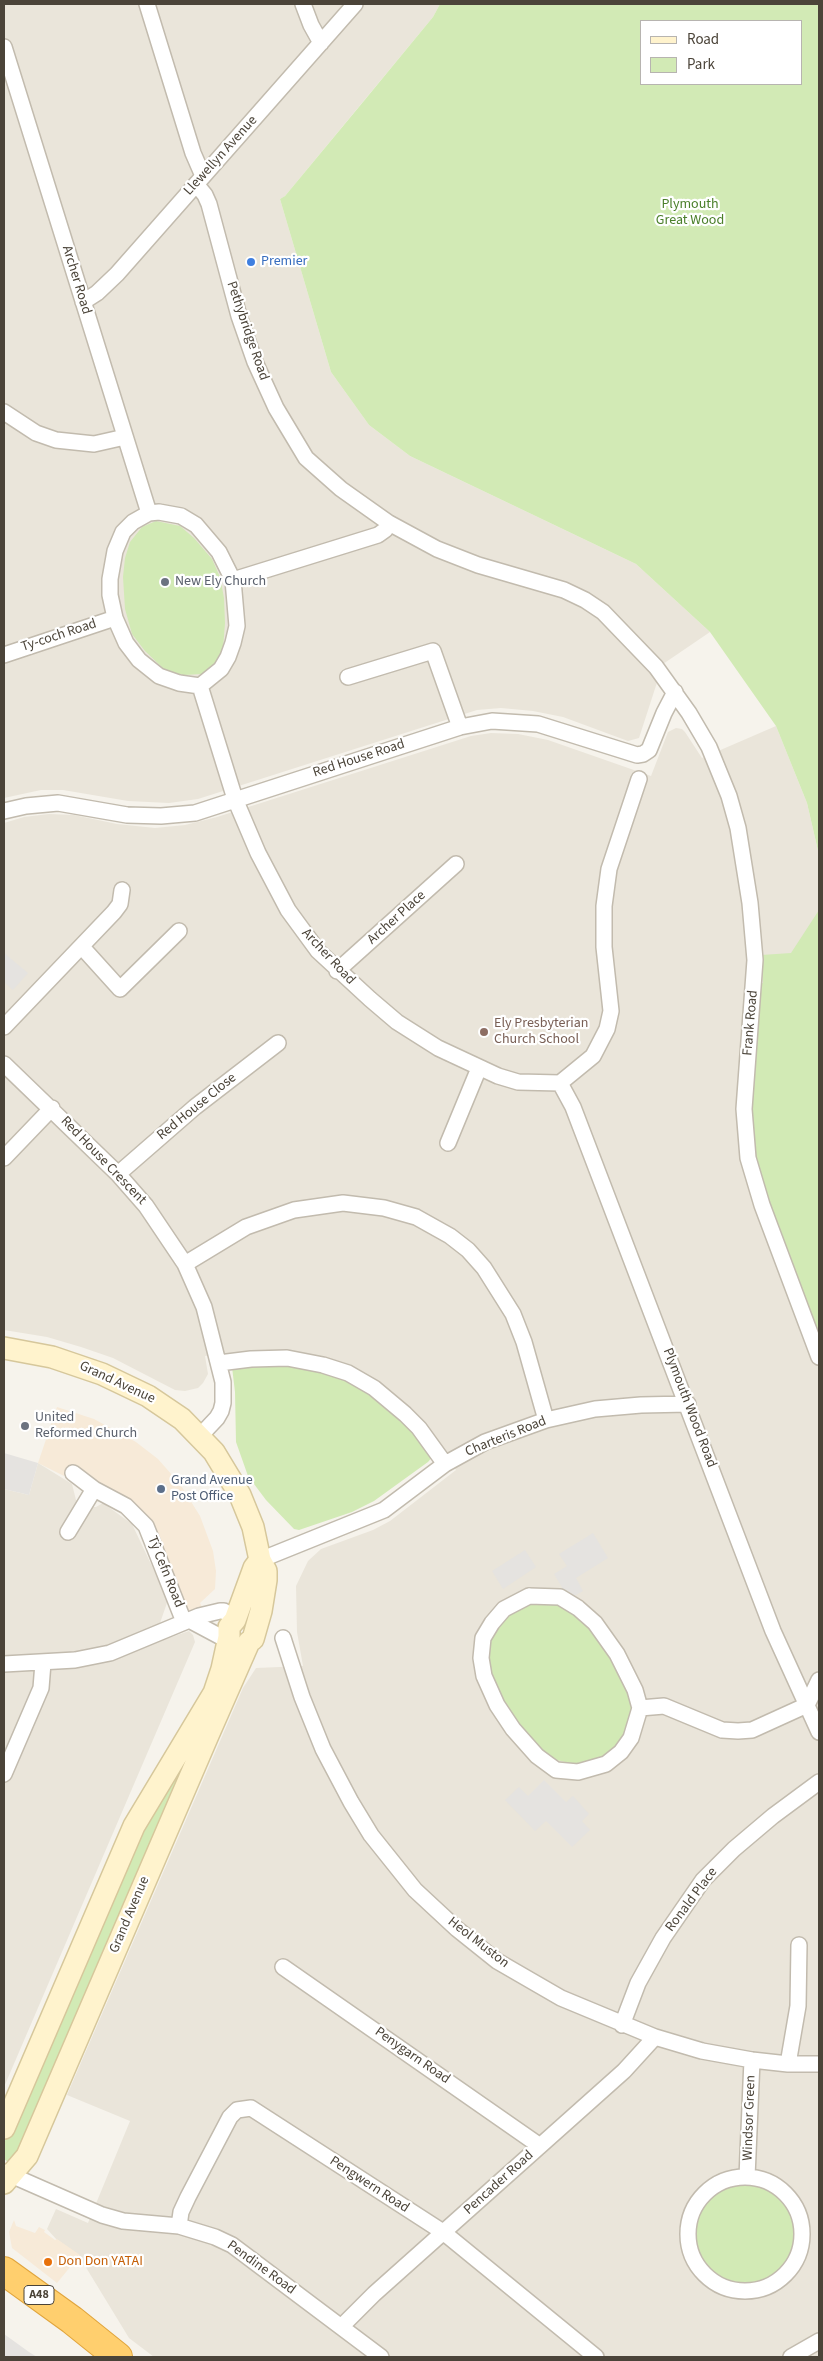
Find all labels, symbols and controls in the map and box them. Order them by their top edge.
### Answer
legend [640,20,803,85]
text: Road [687,29,719,50]
text: Park [687,54,715,75]
street label: Llewellyn Avenue [181,113,261,199]
park label: Plymouth Great Wood [656,197,724,230]
street label: Archer Road [58,244,94,316]
place label: Premier [261,254,307,270]
marker: Premier [245,256,257,268]
street label: Pethybridge Road [222,279,272,383]
place label: New Ely Church [175,574,266,590]
marker: New Ely Church [159,576,171,588]
street label: Ty-coch Road [19,616,99,656]
street label: Red House Road [311,736,407,782]
street label: Archer Place [364,888,430,948]
street label: Archer Road [298,925,358,989]
street label: Frank Road [740,990,762,1056]
place label: Ely Presbyterian Church School [494,1016,588,1048]
marker: Ely Presbyterian Church School [478,1026,490,1038]
street label: Red House Close [154,1070,240,1144]
street label: Red House Crescent [57,1113,149,1209]
street label: Plymouth Wood Road [658,1346,720,1470]
street label: Grand Avenue [76,1358,158,1408]
place label: United Reformed Church [35,1410,137,1442]
street label: Charteris Road [463,1413,549,1461]
marker: United Reformed Church [19,1420,31,1432]
place label: Grand Avenue Post Office [171,1473,253,1505]
marker: Grand Avenue Post Office [155,1483,167,1495]
street label: Tŷ Cefn Road [143,1534,187,1610]
street label: Ronald Place [662,1865,722,1935]
street label: Grand Avenue [106,1874,154,1956]
street label: Heol Muston [444,1914,512,1972]
street label: Penygarn Road [371,2024,453,2088]
street label: Windsor Green [740,2075,760,2161]
street label: Pencader Road [461,2147,537,2219]
street label: Pengwern Road [326,2153,412,2217]
street label: Pendine Road [223,2237,299,2299]
place label: Don Don YATAI [58,2254,143,2270]
marker: Don Don YATAI [42,2256,54,2268]
road number: A48 [24,2286,54,2304]

